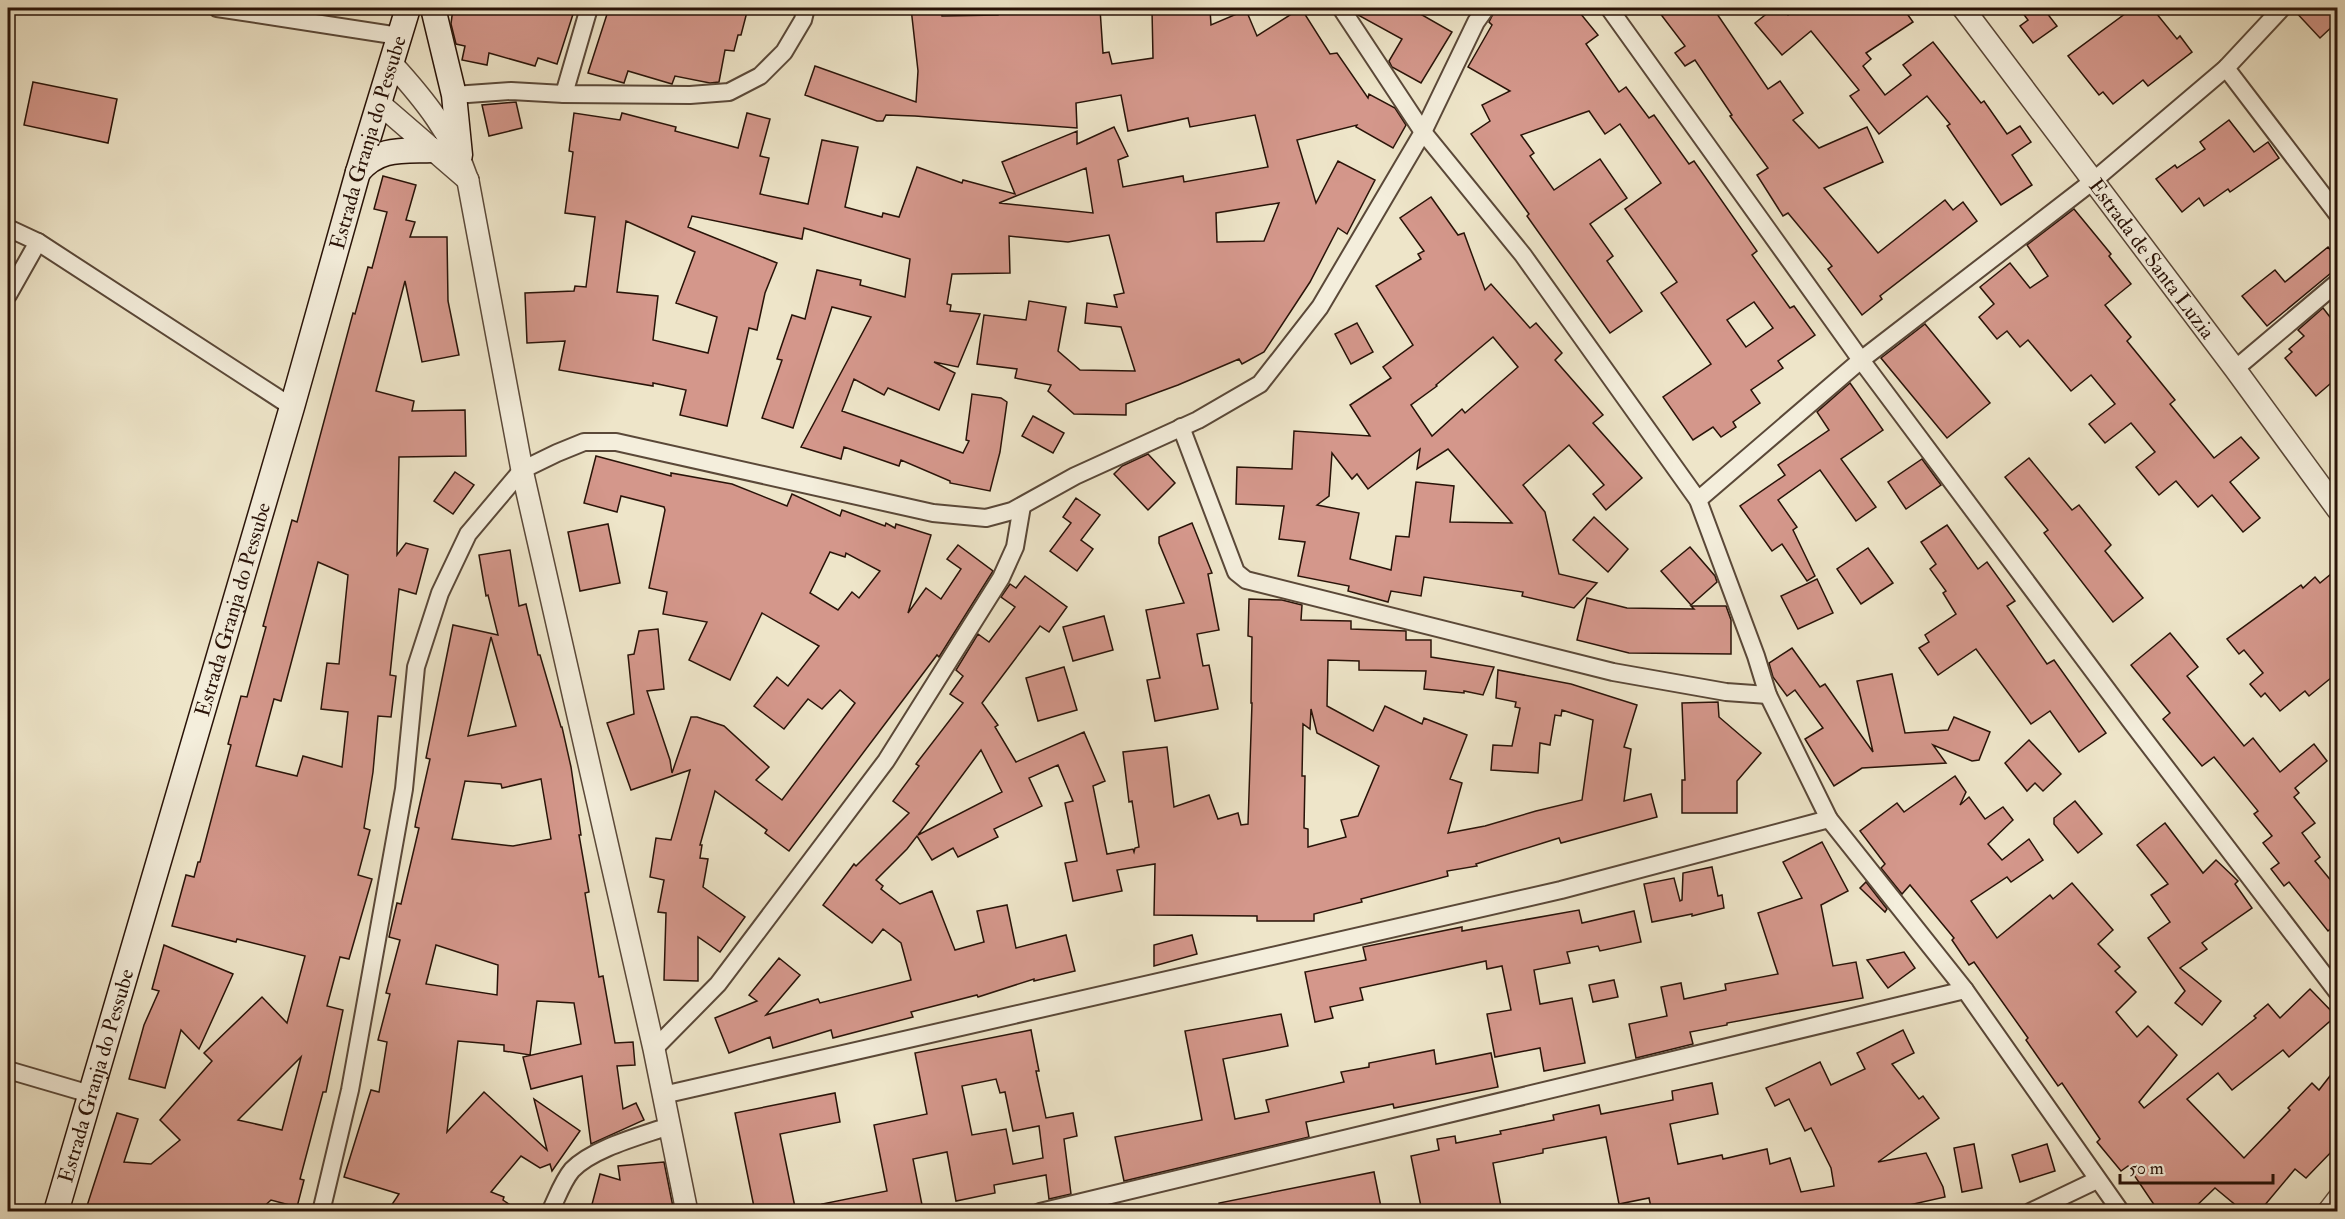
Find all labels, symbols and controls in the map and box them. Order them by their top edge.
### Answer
street label: Estrada Granja do Pessube [324,32,413,253]
street label: Estrada de Santa Luzia [2082,173,2221,345]
street label: Estrada Granja do Pessube [189,499,277,720]
street label: Estrada Granja do Pessube [52,966,141,1186]
scale bar [2120,1147,2273,1185]
text: 50 m [2129,1157,2164,1180]

